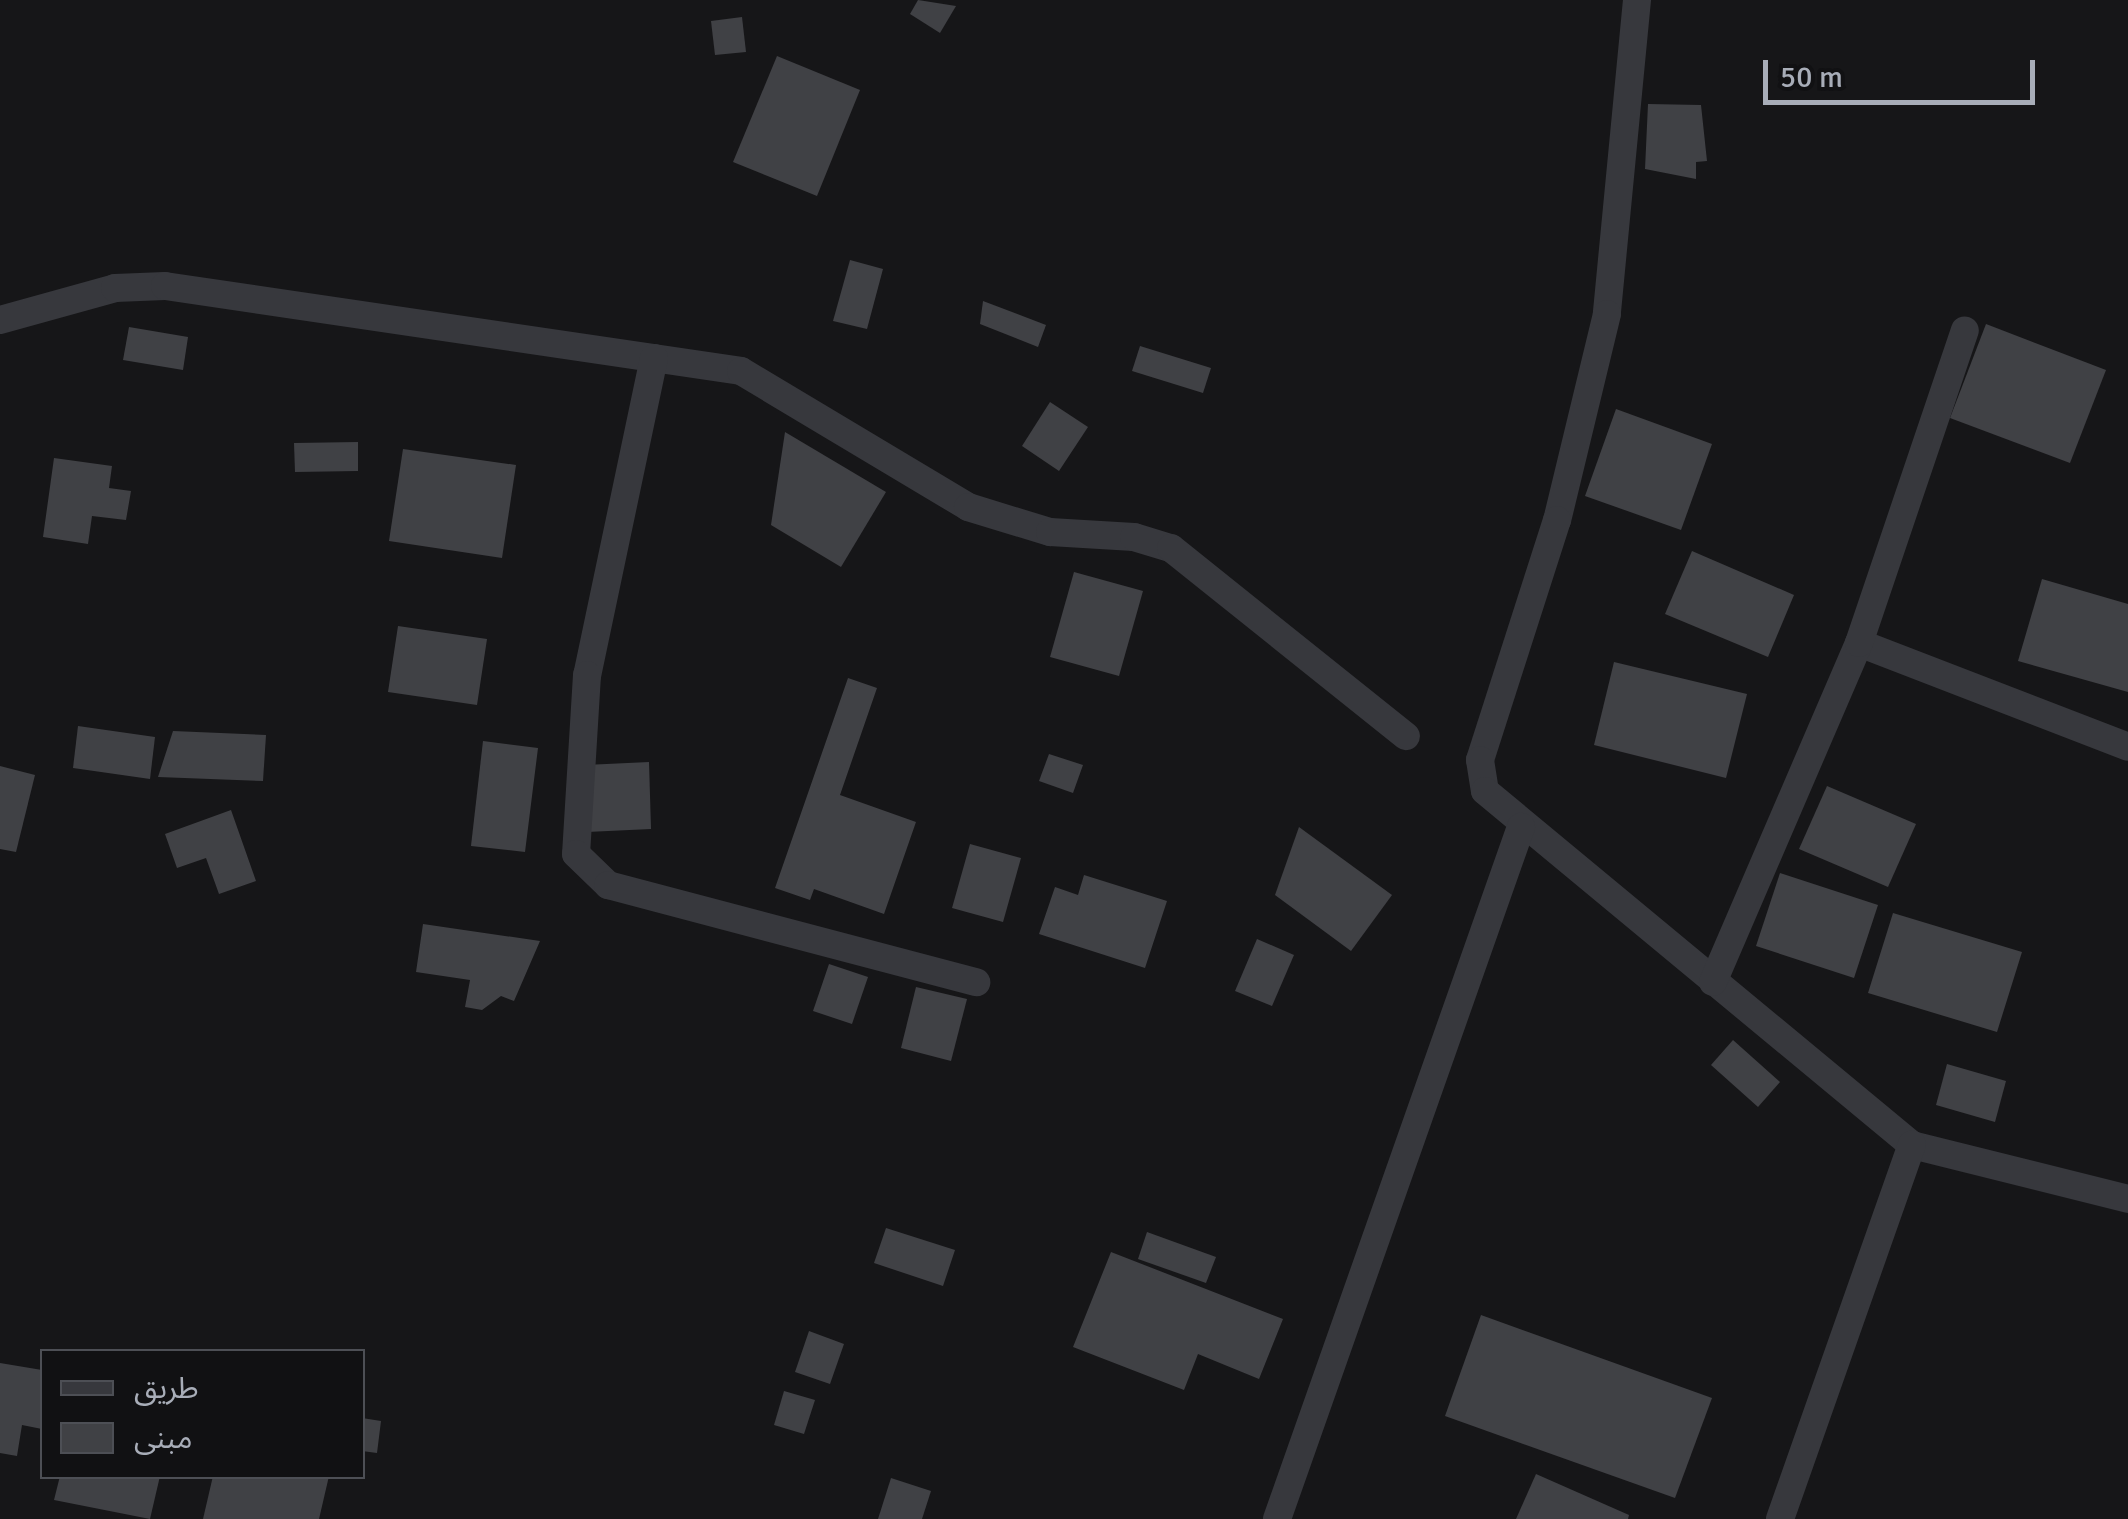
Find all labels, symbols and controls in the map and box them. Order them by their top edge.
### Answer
scale bar [1768,40,2040,102]
text: 50 m [1780,59,1843,96]
legend [40,1349,365,1479]
text: طريق [134,1370,199,1407]
text: مبنى [134,1420,192,1457]

